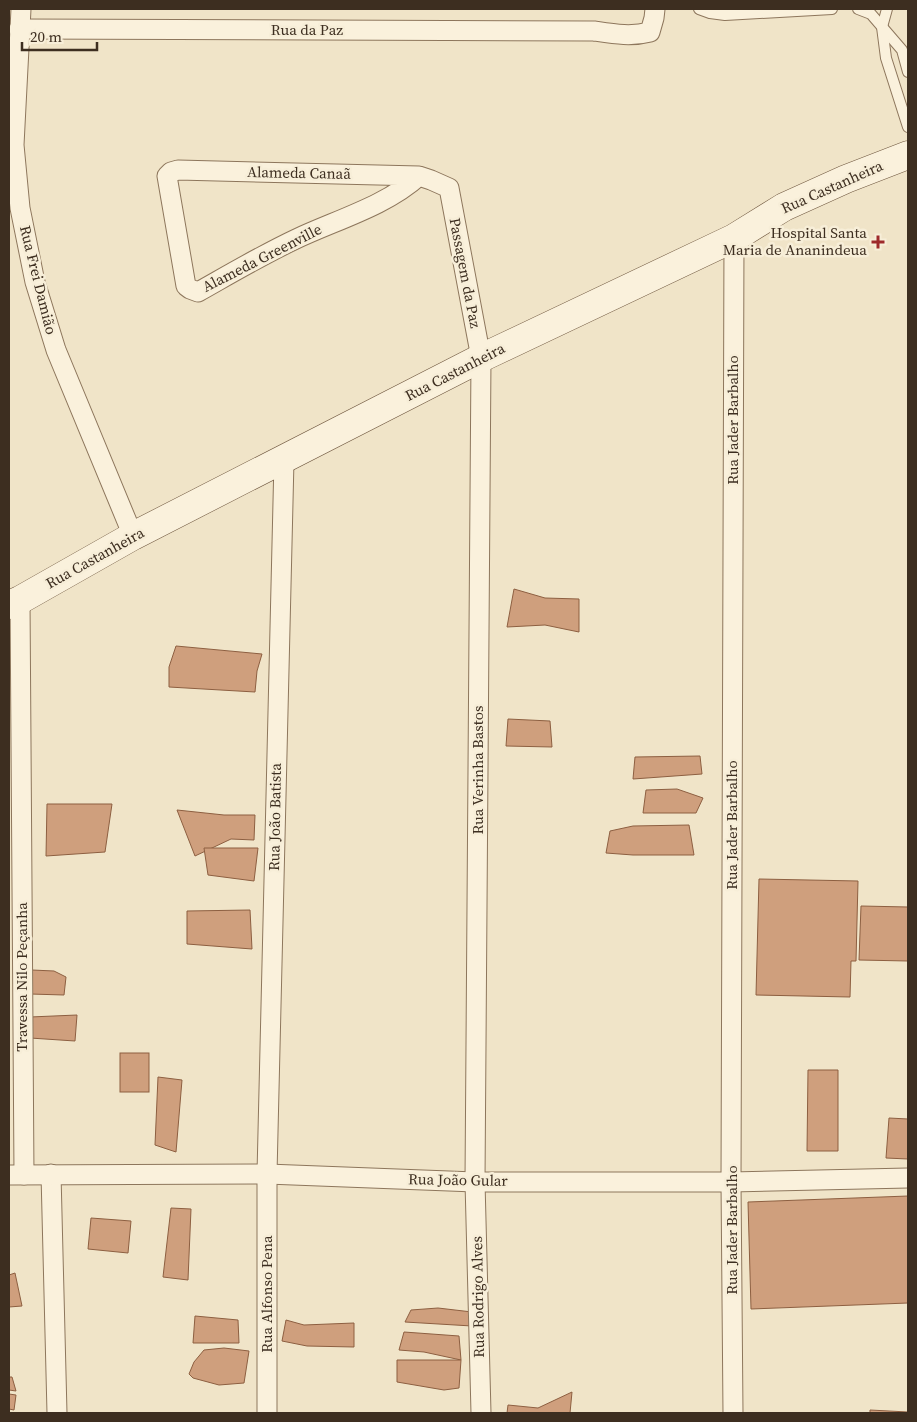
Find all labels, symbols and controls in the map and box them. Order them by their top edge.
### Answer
street label: Rua da Paz [271,19,343,40]
scale bar [22,20,98,52]
text: 20 m [30,26,62,47]
street label: Rua Castanheira [777,155,886,218]
street label: Alameda Canaã [247,161,351,184]
street label: Passagem da Paz [444,216,487,330]
street label: Alameda Greenville [198,218,325,297]
place label: Hospital Santa Maria de Ananindeua [723,222,867,260]
street label: Rua Frei Damião [15,223,62,337]
marker: Hospital Santa Maria de Ananindeua [871,235,885,249]
street label: Rua Castanheira [401,337,509,406]
street label: Rua Jader Barbalho [722,355,743,485]
street label: Rua Castanheira [42,522,148,593]
street label: Rua Verinha Bastos [467,706,488,834]
street label: Rua Jader Barbalho [721,760,742,890]
street label: Rua João Batista [263,763,286,871]
street label: Travessa Nilo Peçanha [11,902,32,1052]
street label: Rua Jader Barbalho [721,1165,742,1295]
street label: Rua João Gular [408,1168,509,1191]
street label: Rua Alfonso Pena [256,1235,277,1353]
street label: Rua Rodrigo Alves [466,1236,489,1358]

